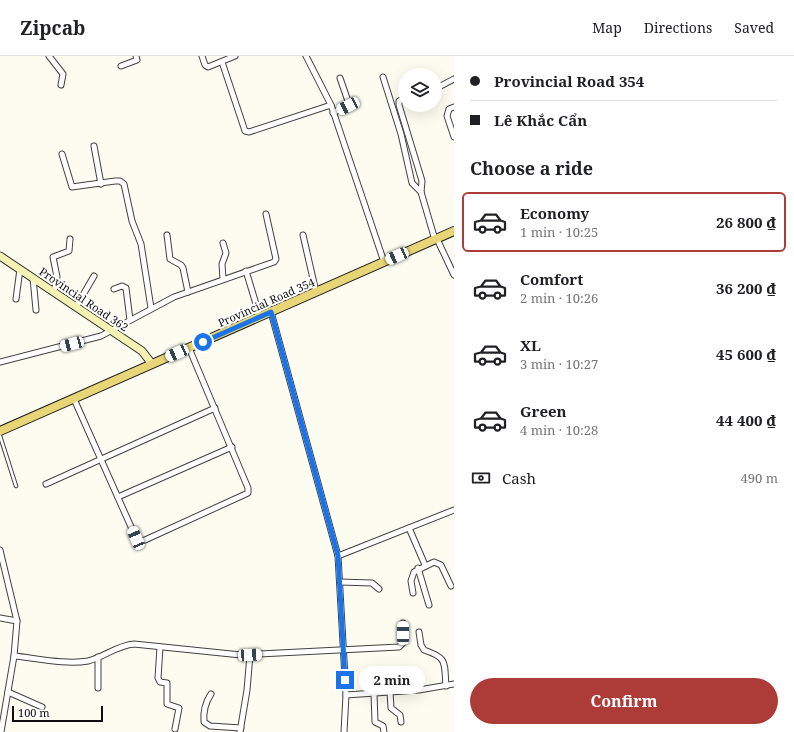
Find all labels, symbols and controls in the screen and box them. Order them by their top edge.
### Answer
text: Zipcab [20,15,85,41]
text: Map [592,18,622,37]
text: Directions [644,18,712,37]
text: Saved [734,18,774,37]
map controls [398,68,442,112]
button: layers [398,68,442,112]
text: Provincial Road 354 [494,71,644,91]
car [335,95,361,117]
text: Lê Khắc Cẩn [494,110,587,130]
text: Choose a ride [470,156,593,180]
text: Economy [520,203,589,223]
icon: car [472,204,508,240]
text: 26 800 ₫ [716,212,776,232]
text: 1 min · 10:25 [520,223,598,241]
car [384,246,410,266]
street label: Provincial Road 362 [37,264,131,334]
text: Comfort [520,269,583,289]
icon: car [472,270,508,306]
street label: Provincial Road 354 [215,274,317,330]
text: 36 200 ₫ [716,278,776,298]
text: 2 min · 10:26 [520,289,598,307]
route start [194,333,212,351]
car [59,335,85,353]
text: XL [520,335,541,355]
icon: car [472,336,508,372]
car [164,343,190,363]
text: 45 600 ₫ [716,344,776,364]
text: 3 min · 10:27 [520,355,598,373]
text: Green [520,401,567,421]
icon: car [472,402,508,438]
text: 44 400 ₫ [716,410,776,430]
text: 4 min · 10:28 [520,421,598,439]
icon: cash [470,467,492,489]
text: Cash [502,468,536,488]
text: 490 m [741,469,778,487]
car [126,525,146,551]
car [397,621,409,645]
car [238,648,262,662]
callout: 2 min [359,666,425,694]
route end [336,671,354,689]
text: 2 min [374,671,410,689]
button: Confirm [470,678,778,724]
scale bar [12,704,103,723]
text: 100 m [18,705,50,720]

